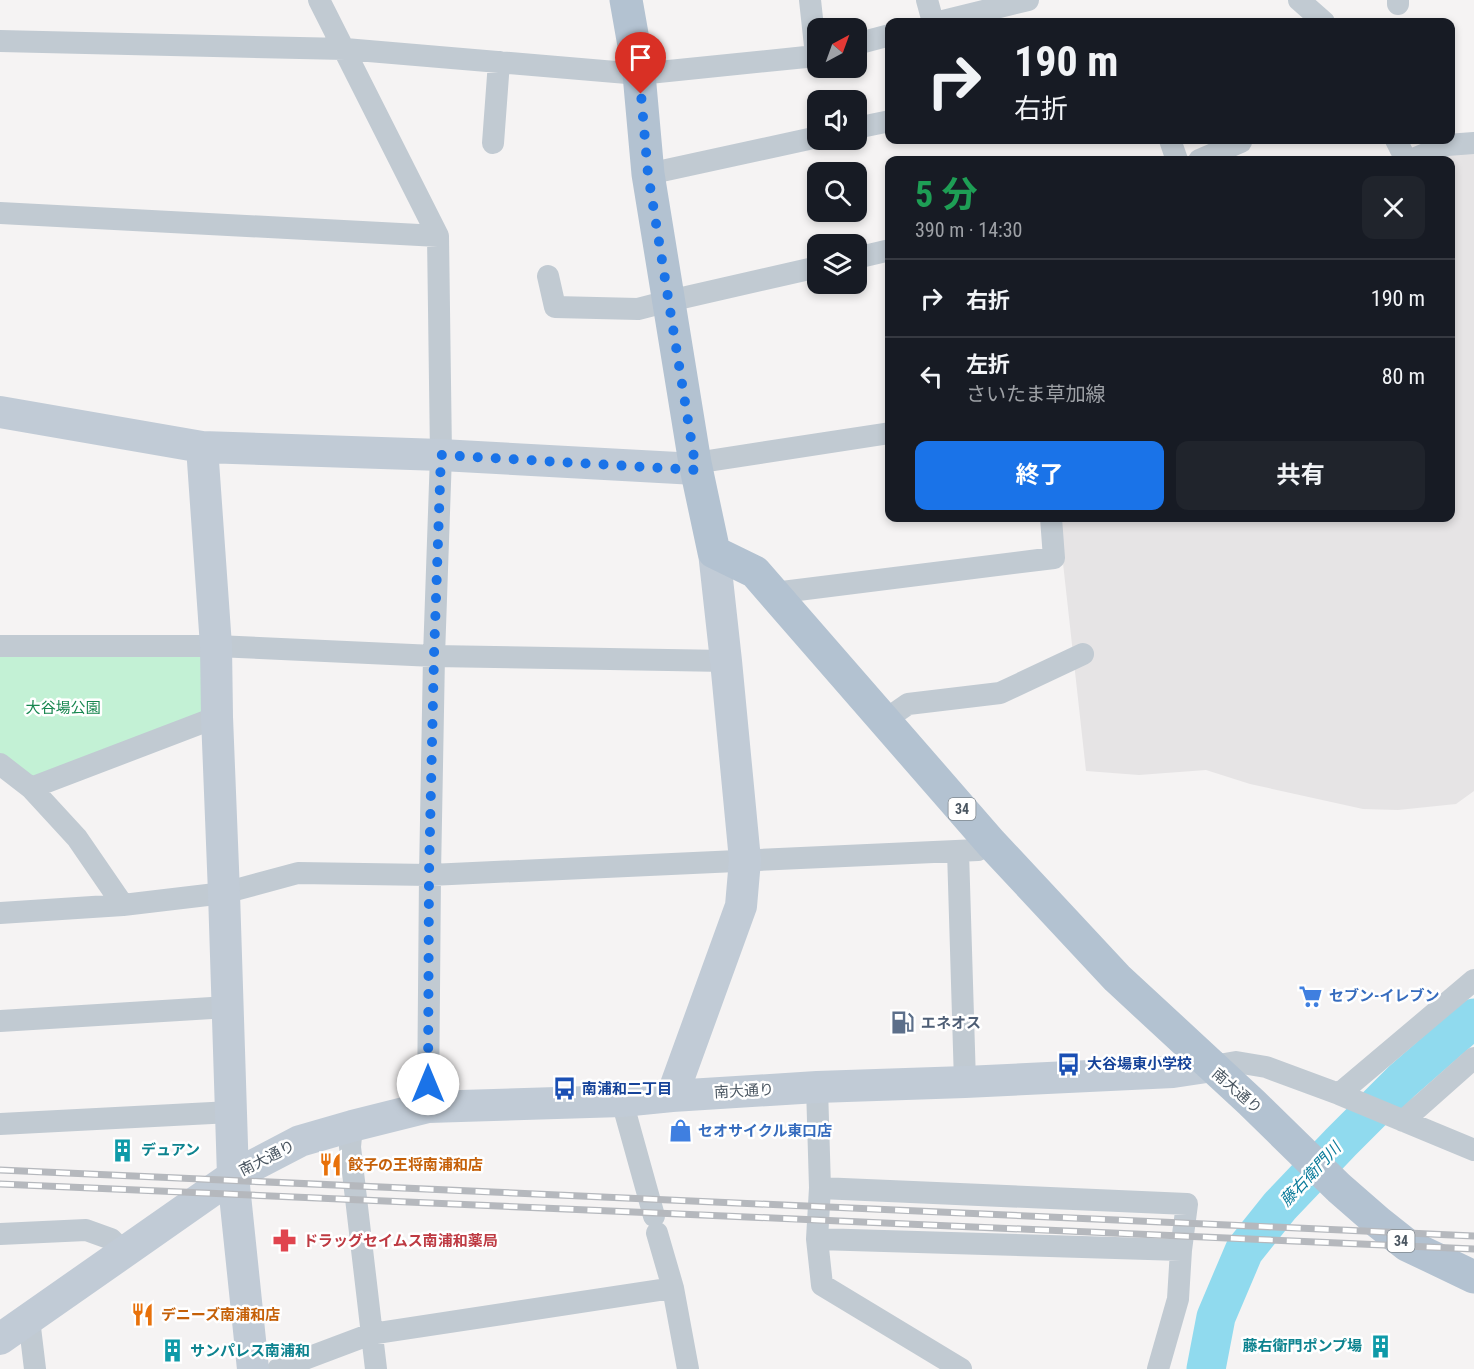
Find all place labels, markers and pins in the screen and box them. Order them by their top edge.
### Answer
pin [615,32,666,94]
supermarket icon: セブン-イレブン [1298,983,1324,1009]
place label: セブン-イレブン [1329,987,1439,1005]
fuel station icon: エネオス [890,1010,916,1036]
place label: エネオス [921,1014,981,1032]
bus stop icon: 大谷場東小学校 [1056,1051,1082,1077]
place label: 大谷場東小学校 [1087,1055,1192,1073]
bus stop icon: 南浦和二丁目 [551,1076,577,1102]
place label: 南浦和二丁目 [582,1080,672,1098]
shop icon: セオサイクル東口店 [667,1118,693,1144]
place label: セオサイクル東口店 [698,1122,832,1140]
building icon: デュアン [110,1137,136,1163]
place label: デュアン [141,1141,200,1159]
restaurant icon: 餃子の王将南浦和店 [317,1152,343,1178]
place label: 餃子の王将南浦和店 [348,1156,483,1174]
pharmacy icon: ドラッグセイムス南浦和薬局 [272,1228,298,1254]
place label: ドラッグセイムス南浦和薬局 [303,1232,498,1250]
restaurant icon: デニーズ南浦和店 [130,1302,156,1328]
place label: デニーズ南浦和店 [161,1306,280,1324]
building icon: 藤右衛門ポンプ場 [1367,1333,1393,1359]
place label: 藤右衛門ポンプ場 [1242,1337,1362,1355]
building icon: サンパレス南浦和 [159,1338,185,1364]
place label: サンパレス南浦和 [190,1342,310,1360]

